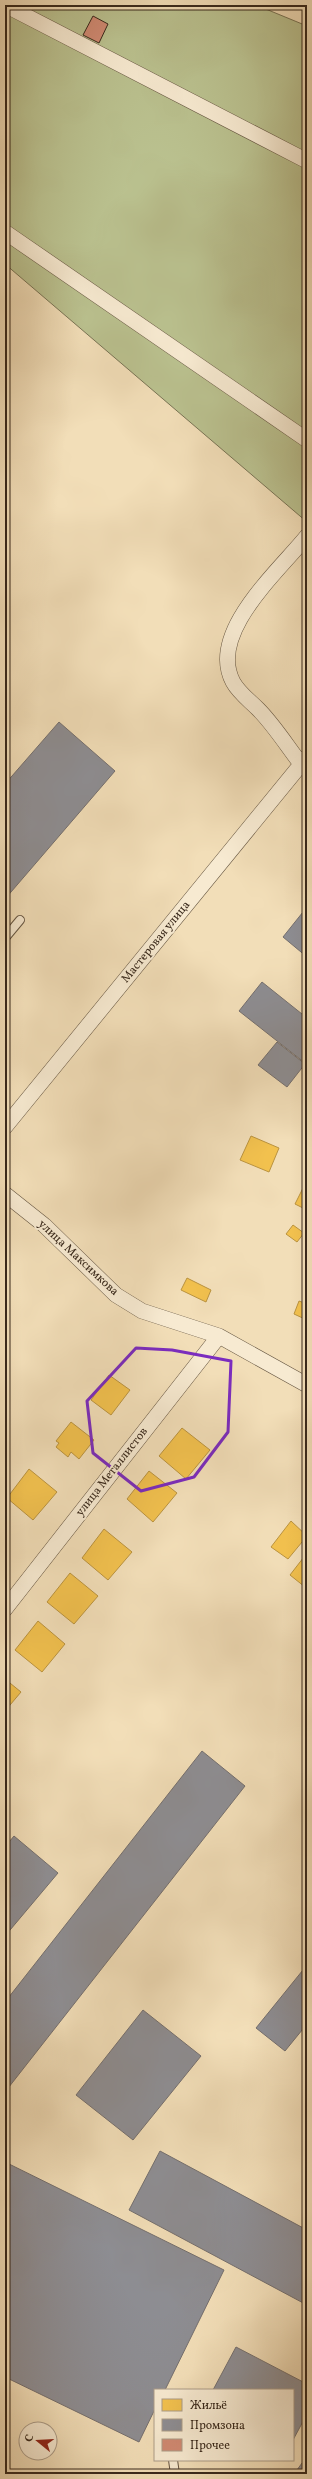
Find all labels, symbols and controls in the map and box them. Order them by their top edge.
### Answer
street label: Мастеровая улица [118,898,194,986]
street label: улица Максимкова [34,1216,122,1300]
street label: улица Металлистов [72,1424,152,1520]
legend [154,2389,294,2461]
text: Жильё [190,2398,227,2414]
text: Промзона [190,2418,245,2434]
north arrow [18,2421,58,2461]
text: С [22,2433,38,2444]
text: Прочее [190,2438,230,2454]

